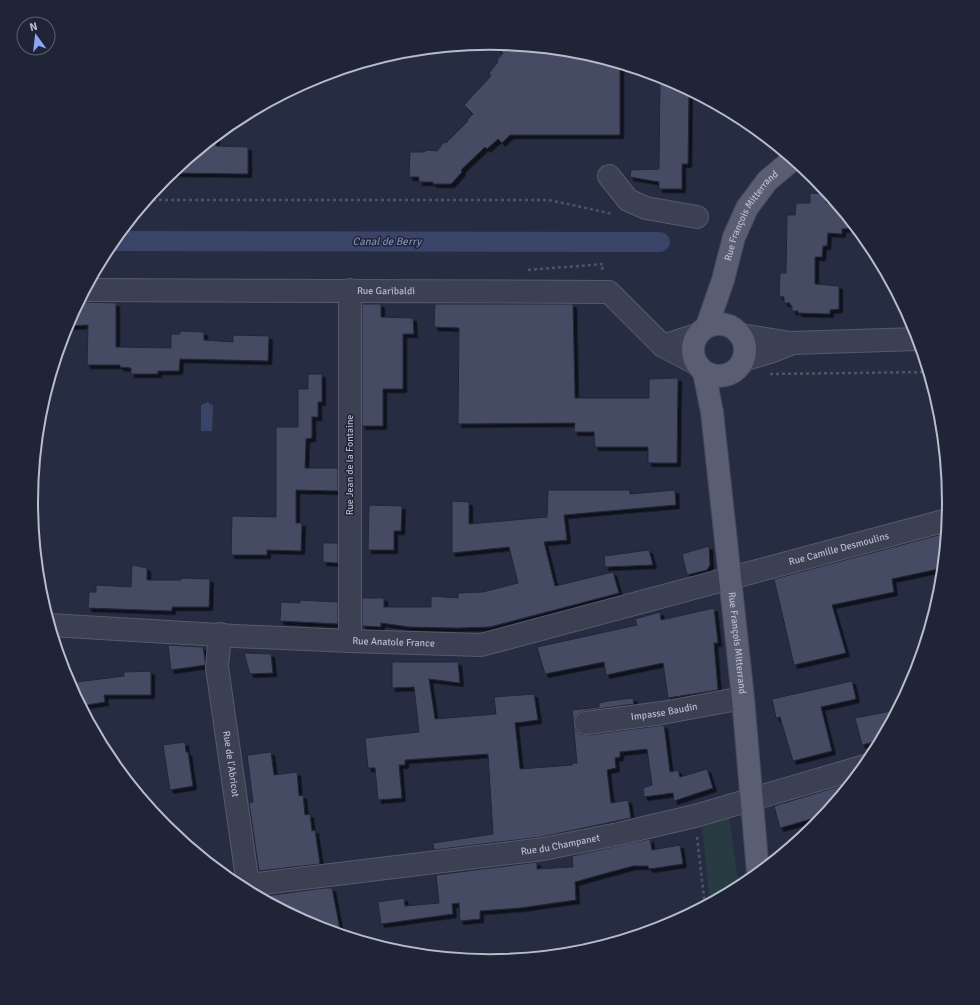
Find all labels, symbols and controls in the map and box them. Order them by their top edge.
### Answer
north arrow [16,16,56,56]
text: N [28,20,39,34]
street label: Rue François Mitterrand [722,168,781,262]
water label: Canal de Berry [353,235,423,248]
street label: Rue Garibaldi [357,285,415,297]
street label: Rue Jean de la Fontaine [344,415,356,515]
street label: Rue Camille Desmoulins [787,530,891,568]
street label: Rue François Mitterrand [726,591,749,695]
street label: Rue Anatole France [352,635,435,650]
street label: Impasse Baudin [630,701,699,723]
street label: Rue de l'Abricot [220,730,242,798]
street label: Rue du Champanet [520,832,602,858]

